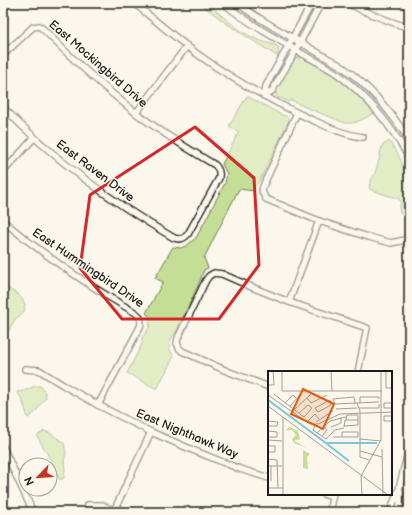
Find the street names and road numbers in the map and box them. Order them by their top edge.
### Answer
street label: East Mockingbird Drive [46,17,150,111]
street label: East Raven Drive [53,137,137,205]
street label: East Hummingbird Drive [29,225,147,311]
street label: East Nighthawk Way [134,406,241,462]

